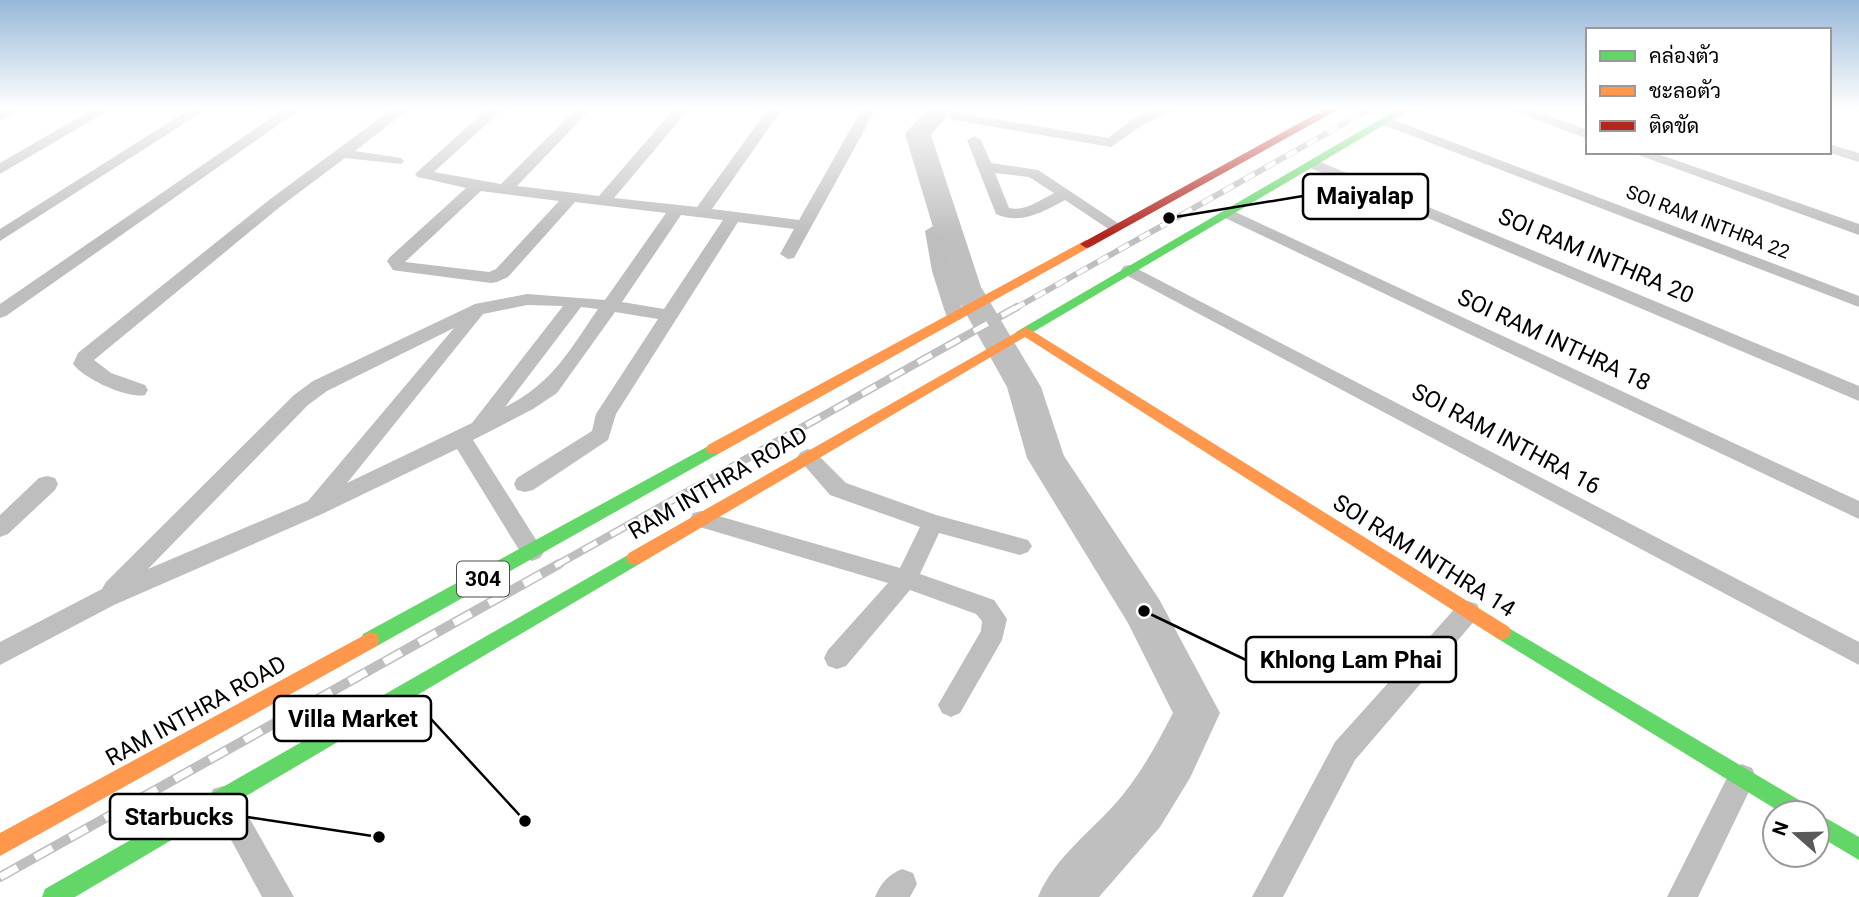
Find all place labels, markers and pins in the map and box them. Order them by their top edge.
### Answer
callout: Maiyalap [1303,174,1428,219]
callout: Khlong Lam Phai [1246,637,1456,682]
callout: Villa Market [274,696,431,741]
callout: Starbucks [110,794,247,839]

